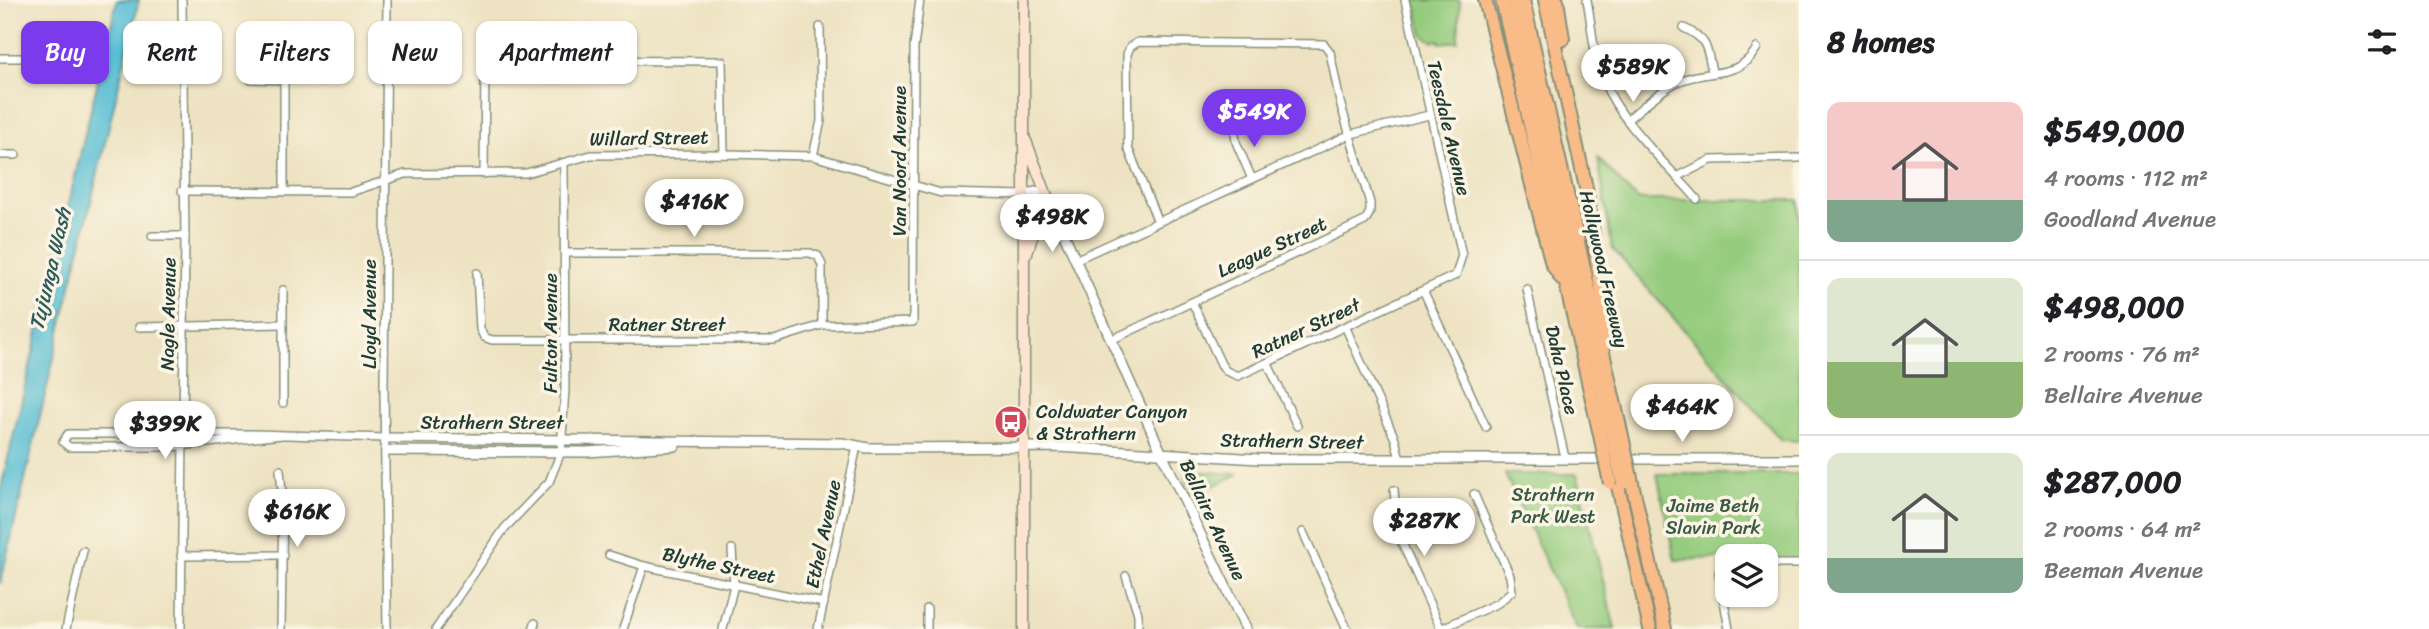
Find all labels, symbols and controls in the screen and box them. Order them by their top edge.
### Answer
text: 8 homes [1827,15,1935,69]
chip: Buy [21,21,109,84]
chip: Rent [123,21,222,84]
chip: Filters [236,21,354,84]
chip: New [368,21,462,84]
chip: Apartment [476,21,637,84]
icon: filters [2363,23,2401,61]
pin: $589K [1584,44,1682,104]
text: $589K [1597,46,1669,87]
street label: Teesdale Avenue [1417,57,1481,199]
street label: Van Noord Avenue [883,86,916,236]
pin: $549K [1205,90,1303,149]
text: $549K [1218,91,1290,132]
text: $549,000 [2044,104,2185,158]
street label: Willard Street [589,120,709,156]
icon: home [1883,130,1967,214]
text: 4 rooms · 112 m² [2044,158,2208,199]
pin: $416K [645,180,743,239]
text: $416K [661,181,727,222]
street label: Hollywood Freeway [1570,187,1638,351]
pin: $498K [1003,194,1101,254]
text: $498K [1016,196,1088,237]
text: Goodland Avenue [2044,199,2216,240]
water label: Tujunga Wash [17,202,83,334]
street label: League Street [1212,207,1332,287]
street label: Nagle Avenue [151,257,185,371]
street label: Lloyd Avenue [353,259,386,369]
street label: Fulton Avenue [534,273,567,393]
text: $498,000 [2044,280,2184,334]
street label: Ratner Street [1246,288,1367,368]
icon: home [1883,306,1967,390]
street label: Ratner Street [609,308,727,341]
street label: Daha Place [1536,322,1588,418]
text: 2 rooms · 76 m² [2044,334,2200,375]
text: Bellaire Avenue [2044,375,2203,416]
pin: $464K [1633,384,1731,444]
text: $464K [1646,386,1718,427]
place label: Coldwater Canyon & Strathern [1036,395,1187,450]
pin: $399K [116,402,214,461]
text: $399K [130,403,200,444]
bus stop icon: Coldwater Canyon & Strathern [992,403,1030,441]
street label: Strathern Street [420,406,565,439]
street label: Strathern Street [1220,423,1365,459]
street label: Bellaire Avenue [1170,454,1256,587]
text: $287,000 [2044,455,2182,509]
street label: Ethel Avenue [795,477,851,591]
park label: Strathern Park West [1511,478,1595,533]
icon: home [1883,481,1967,565]
park label: Jaime Beth Slavin Park [1665,489,1761,544]
pin: $616K [248,490,346,549]
text: $616K [264,491,330,532]
pin: $287K [1375,498,1473,558]
text: $287K [1389,500,1459,541]
text: 2 rooms · 64 m² [2044,509,2201,550]
street label: Blythe Street [659,537,779,593]
map controls [1715,544,1778,607]
button: layers [1715,544,1778,607]
text: Beeman Avenue [2044,550,2203,591]

